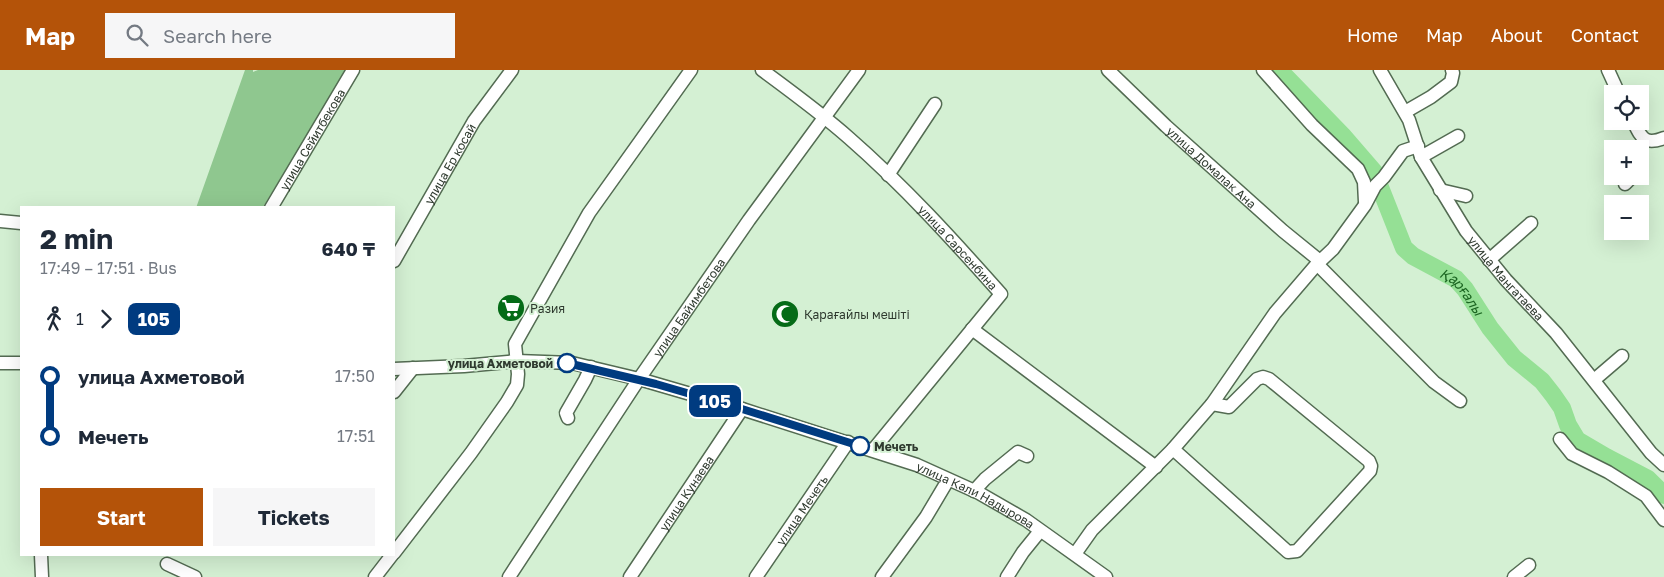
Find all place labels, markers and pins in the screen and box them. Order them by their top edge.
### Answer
supermarket icon: Разия [496,293,526,323]
mosque icon: Қарағайлы мешіті [770,299,800,329]
place label: Разия [530,301,565,316]
place label: Қарағайлы мешіті [804,307,910,322]
marker: улица Ахметовой [557,353,577,373]
place label: улица Ахметовой [448,356,553,371]
marker: Мечеть [850,436,870,456]
place label: Мечеть [874,439,919,454]

